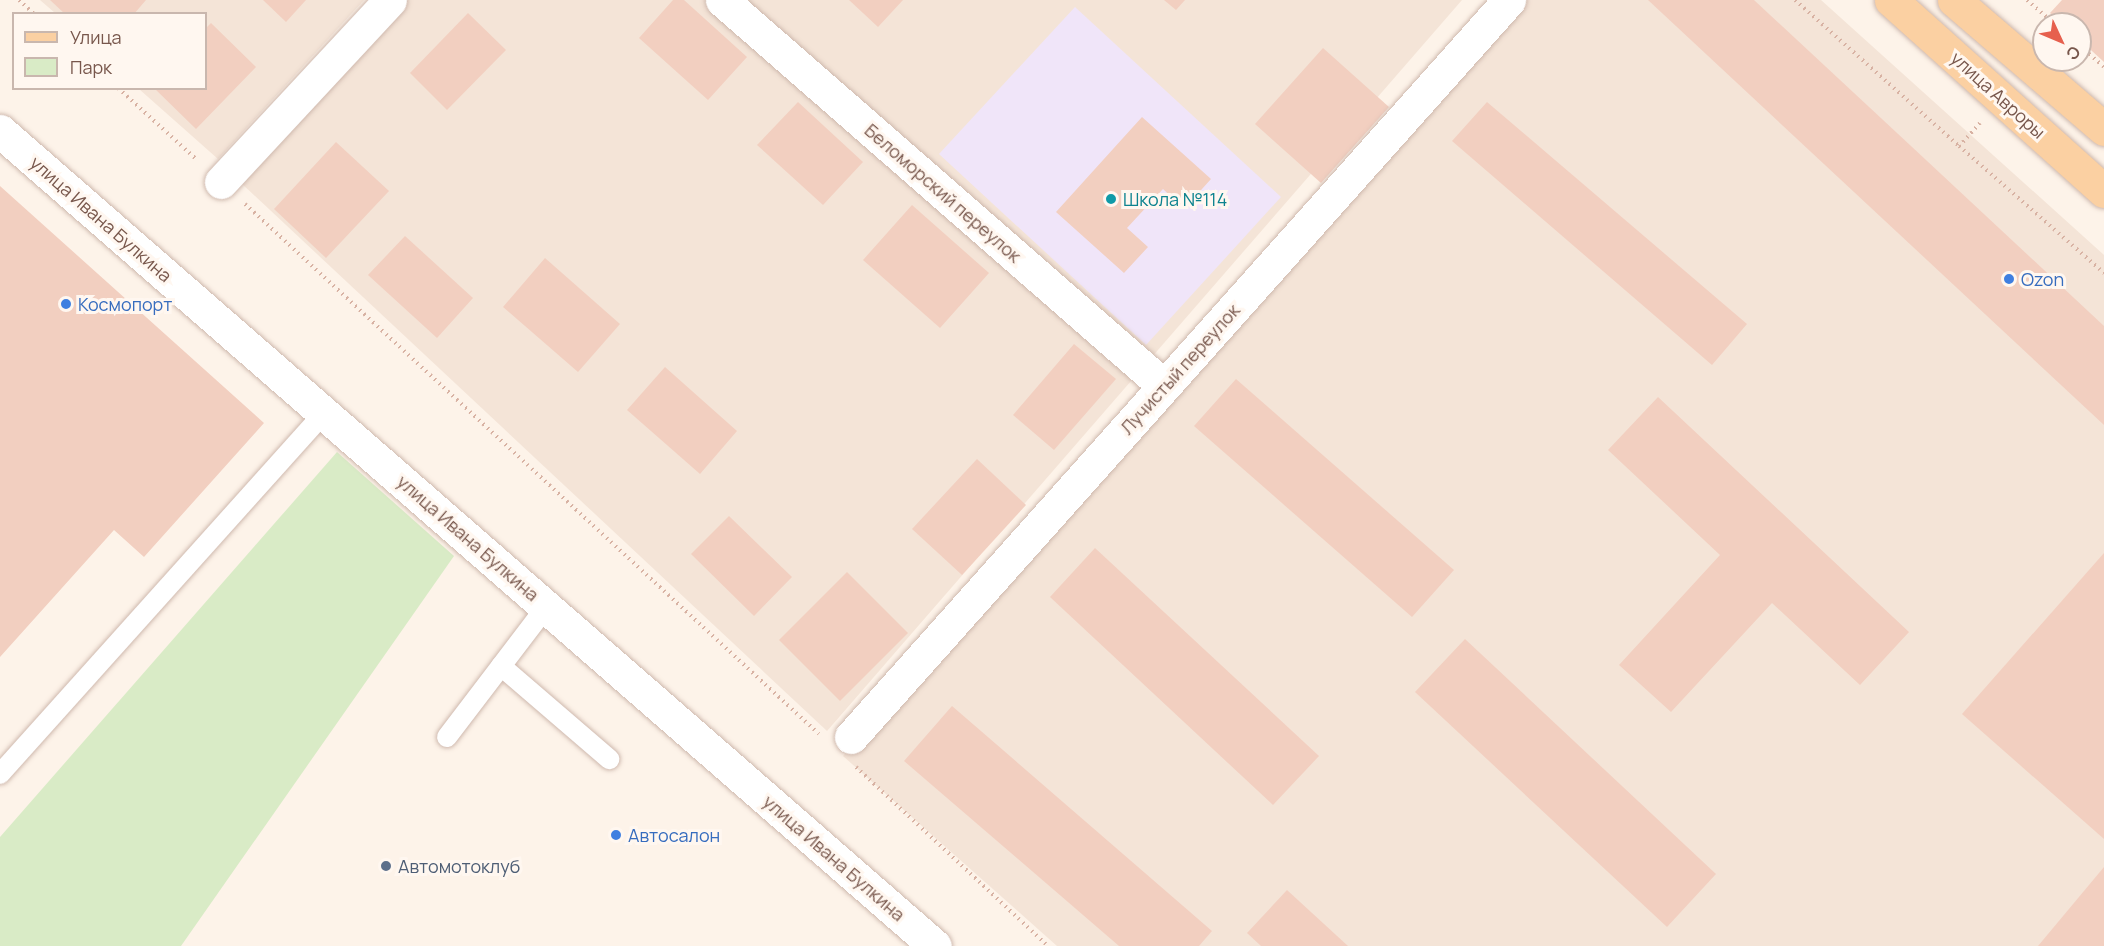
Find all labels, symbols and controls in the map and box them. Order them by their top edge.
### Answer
legend [12,12,207,90]
north arrow [2032,12,2092,72]
text: Улица [70,25,122,49]
text: С [2061,41,2086,65]
street label: улица Авроры [1946,47,2050,143]
text: Парк [70,55,112,79]
street label: Беломорский переулок [860,119,1026,267]
street label: улица Ивана Булкина [26,152,176,286]
place label: Школа №114 [1123,188,1227,210]
marker: Школа №114 [1104,192,1118,206]
place label: Ozon [2021,268,2064,290]
marker: Ozon [2002,272,2016,286]
place label: Космопорт [78,293,172,315]
marker: Космопорт [59,297,73,311]
street label: Лучистый переулок [1116,299,1244,439]
street label: улица Ивана Булкина [393,471,543,605]
street label: улица Ивана Булкина [759,791,909,925]
place label: Автосалон [628,824,720,846]
marker: Автосалон [609,828,623,842]
place label: Автомотоклуб [398,855,520,877]
marker: Автомотоклуб [379,859,393,873]

